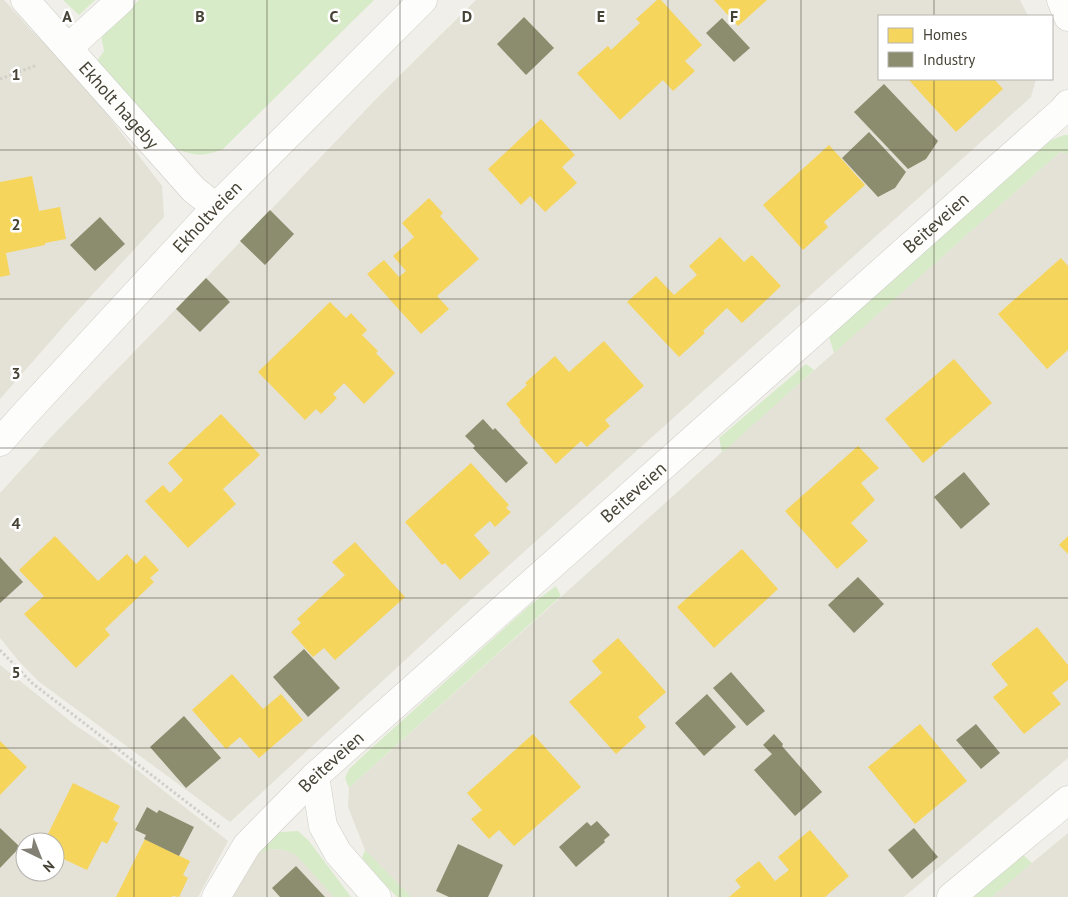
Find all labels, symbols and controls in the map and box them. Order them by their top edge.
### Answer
text: A [62,6,72,26]
text: B [195,6,205,26]
text: C [330,6,339,26]
text: D [462,6,472,26]
text: E [597,6,605,26]
text: F [730,6,738,26]
legend [878,15,1053,80]
text: Homes [923,25,967,44]
text: Industry [923,50,975,69]
street label: Ekholt hageby [74,56,164,154]
text: 1 [11,64,21,84]
street label: Ekholtveien [167,176,246,257]
street label: Beiteveien [898,187,974,258]
text: 2 [11,214,21,234]
text: 3 [11,363,21,383]
street label: Beiteveien [596,457,671,527]
text: 4 [11,513,21,533]
text: 5 [11,662,21,682]
street label: Beiteveien [293,726,369,797]
north arrow [15,832,65,882]
text: N [39,857,58,876]

